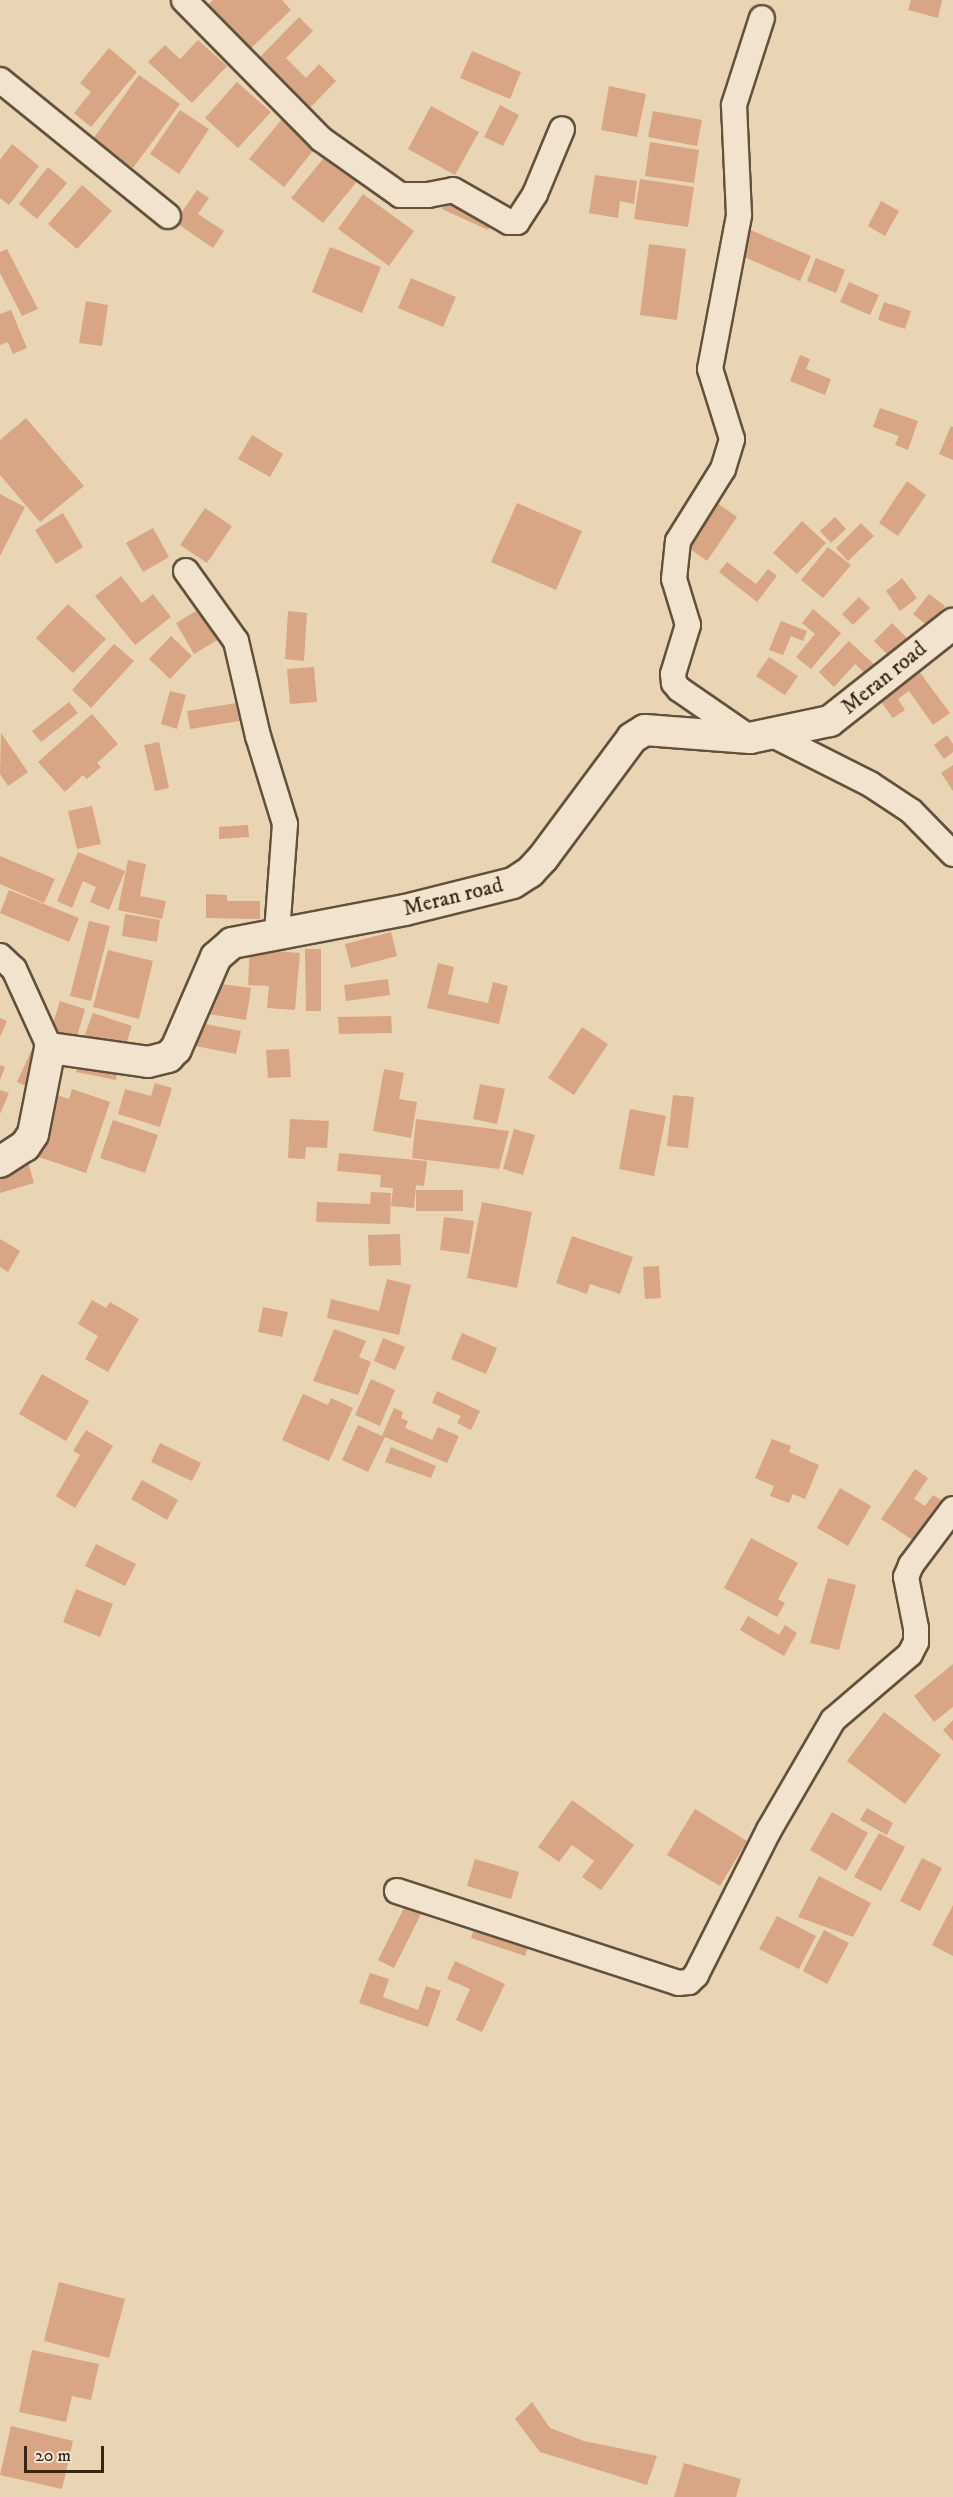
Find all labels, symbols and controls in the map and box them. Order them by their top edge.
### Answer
street label: Meran road [836,636,932,720]
street label: Meran road [400,872,506,922]
scale bar [27,2434,106,2472]
text: 20 m [35,2445,71,2467]

